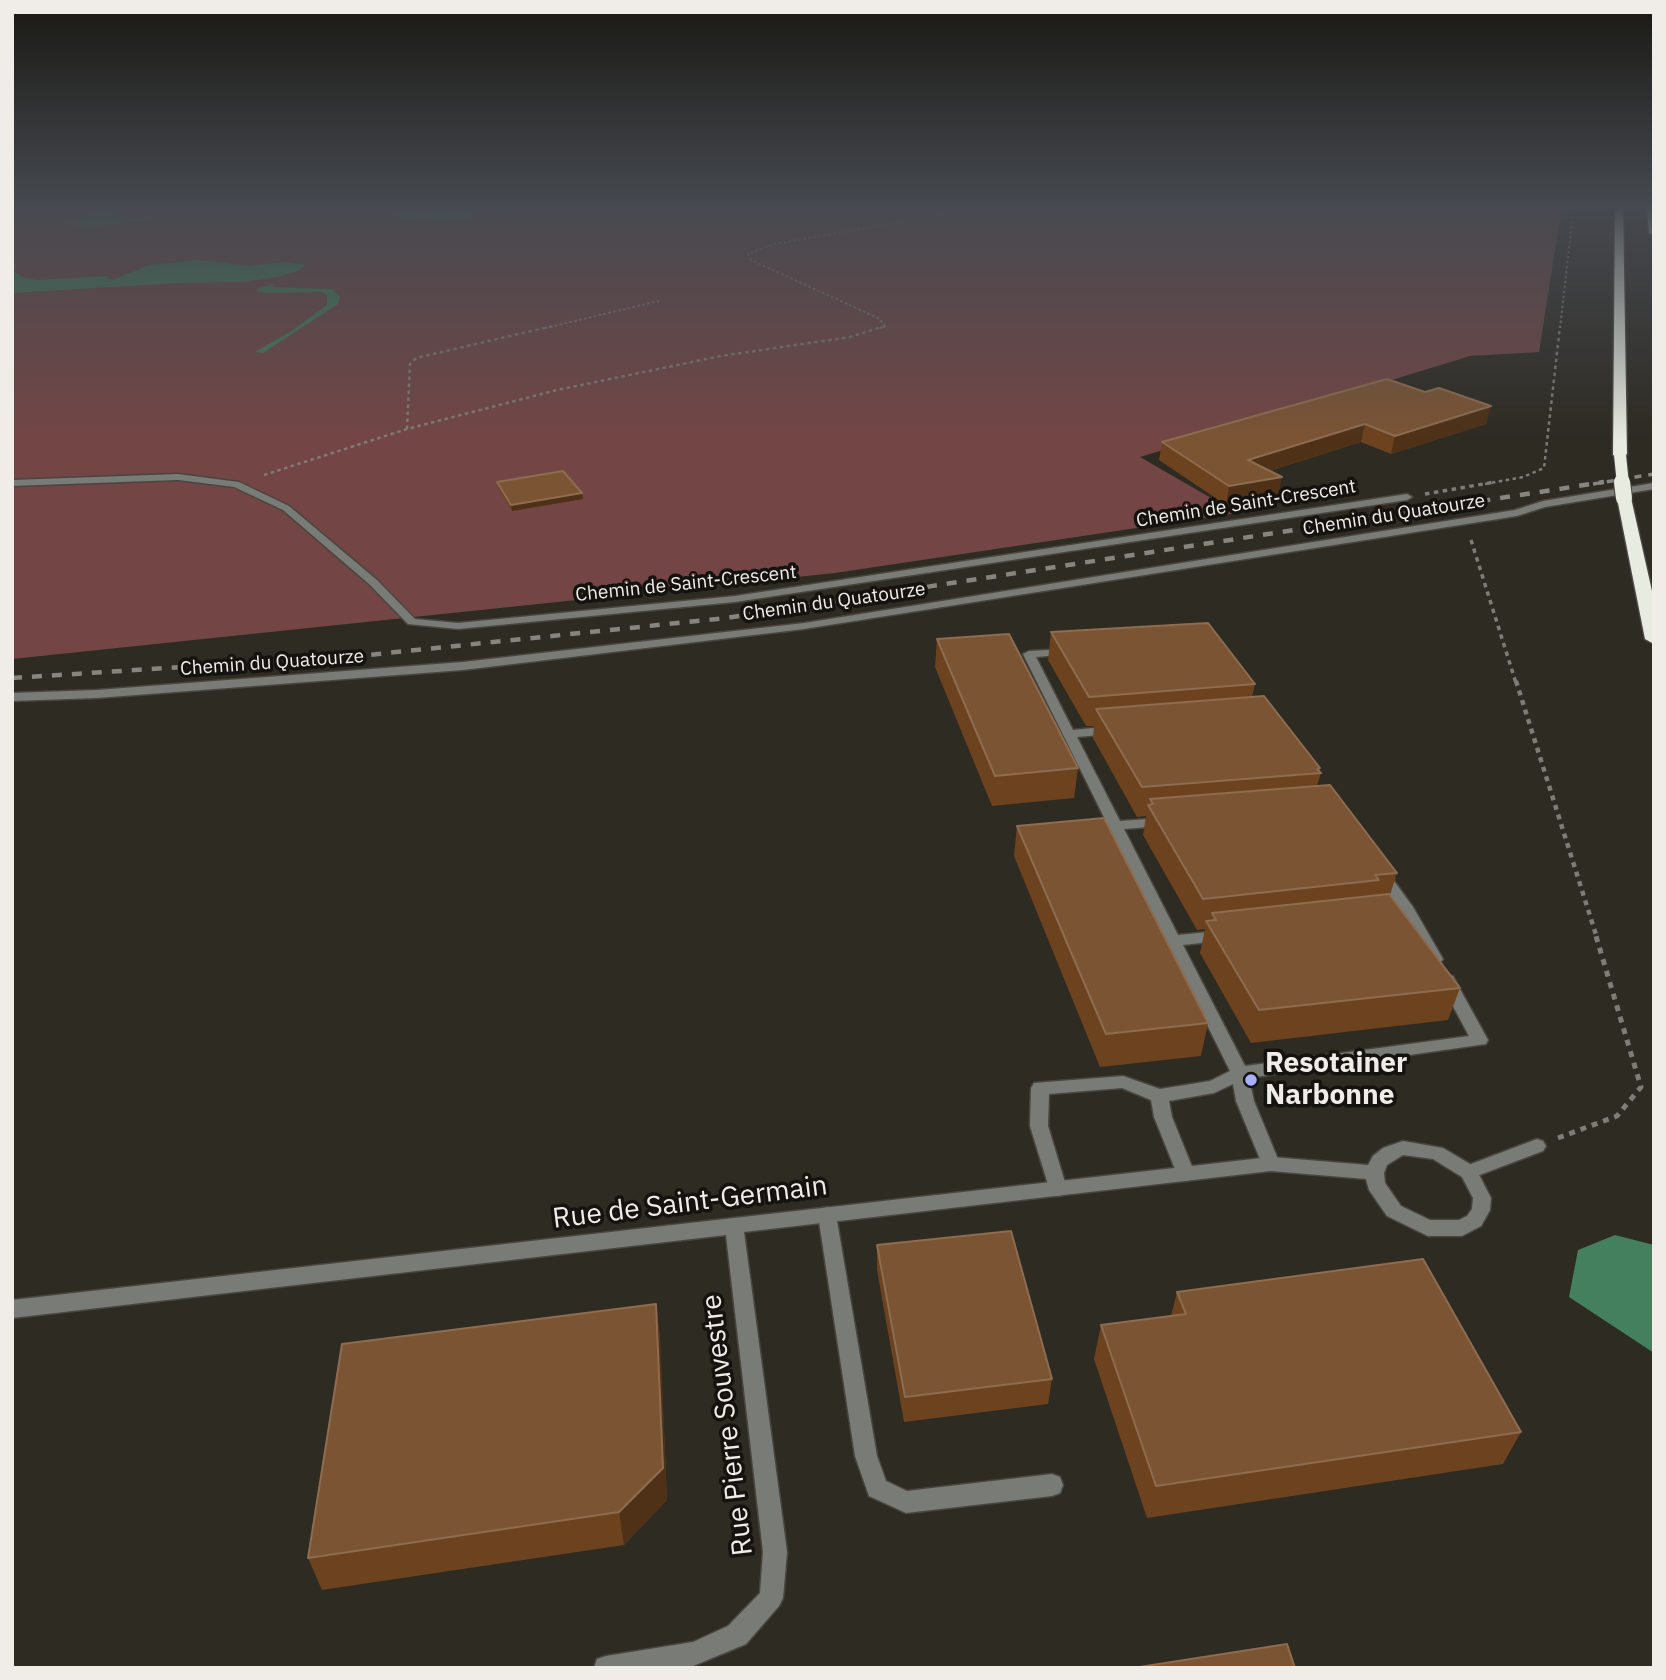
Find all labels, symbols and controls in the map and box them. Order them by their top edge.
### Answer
street label: Chemin de Saint-Crescent [1135,475,1357,533]
street label: Chemin du Quatourze [1301,489,1487,541]
street label: Chemin de Saint-Crescent [574,561,798,607]
street label: Chemin du Quatourze [741,578,927,626]
street label: Chemin du Quatourze [179,645,365,681]
place label: Resotainer Narbonne [1265,1047,1407,1113]
marker: Resotainer Narbonne [1243,1072,1259,1088]
street label: Rue de Saint-Germain [551,1169,829,1237]
street label: Rue Pierre Souvestre [695,1292,761,1558]

